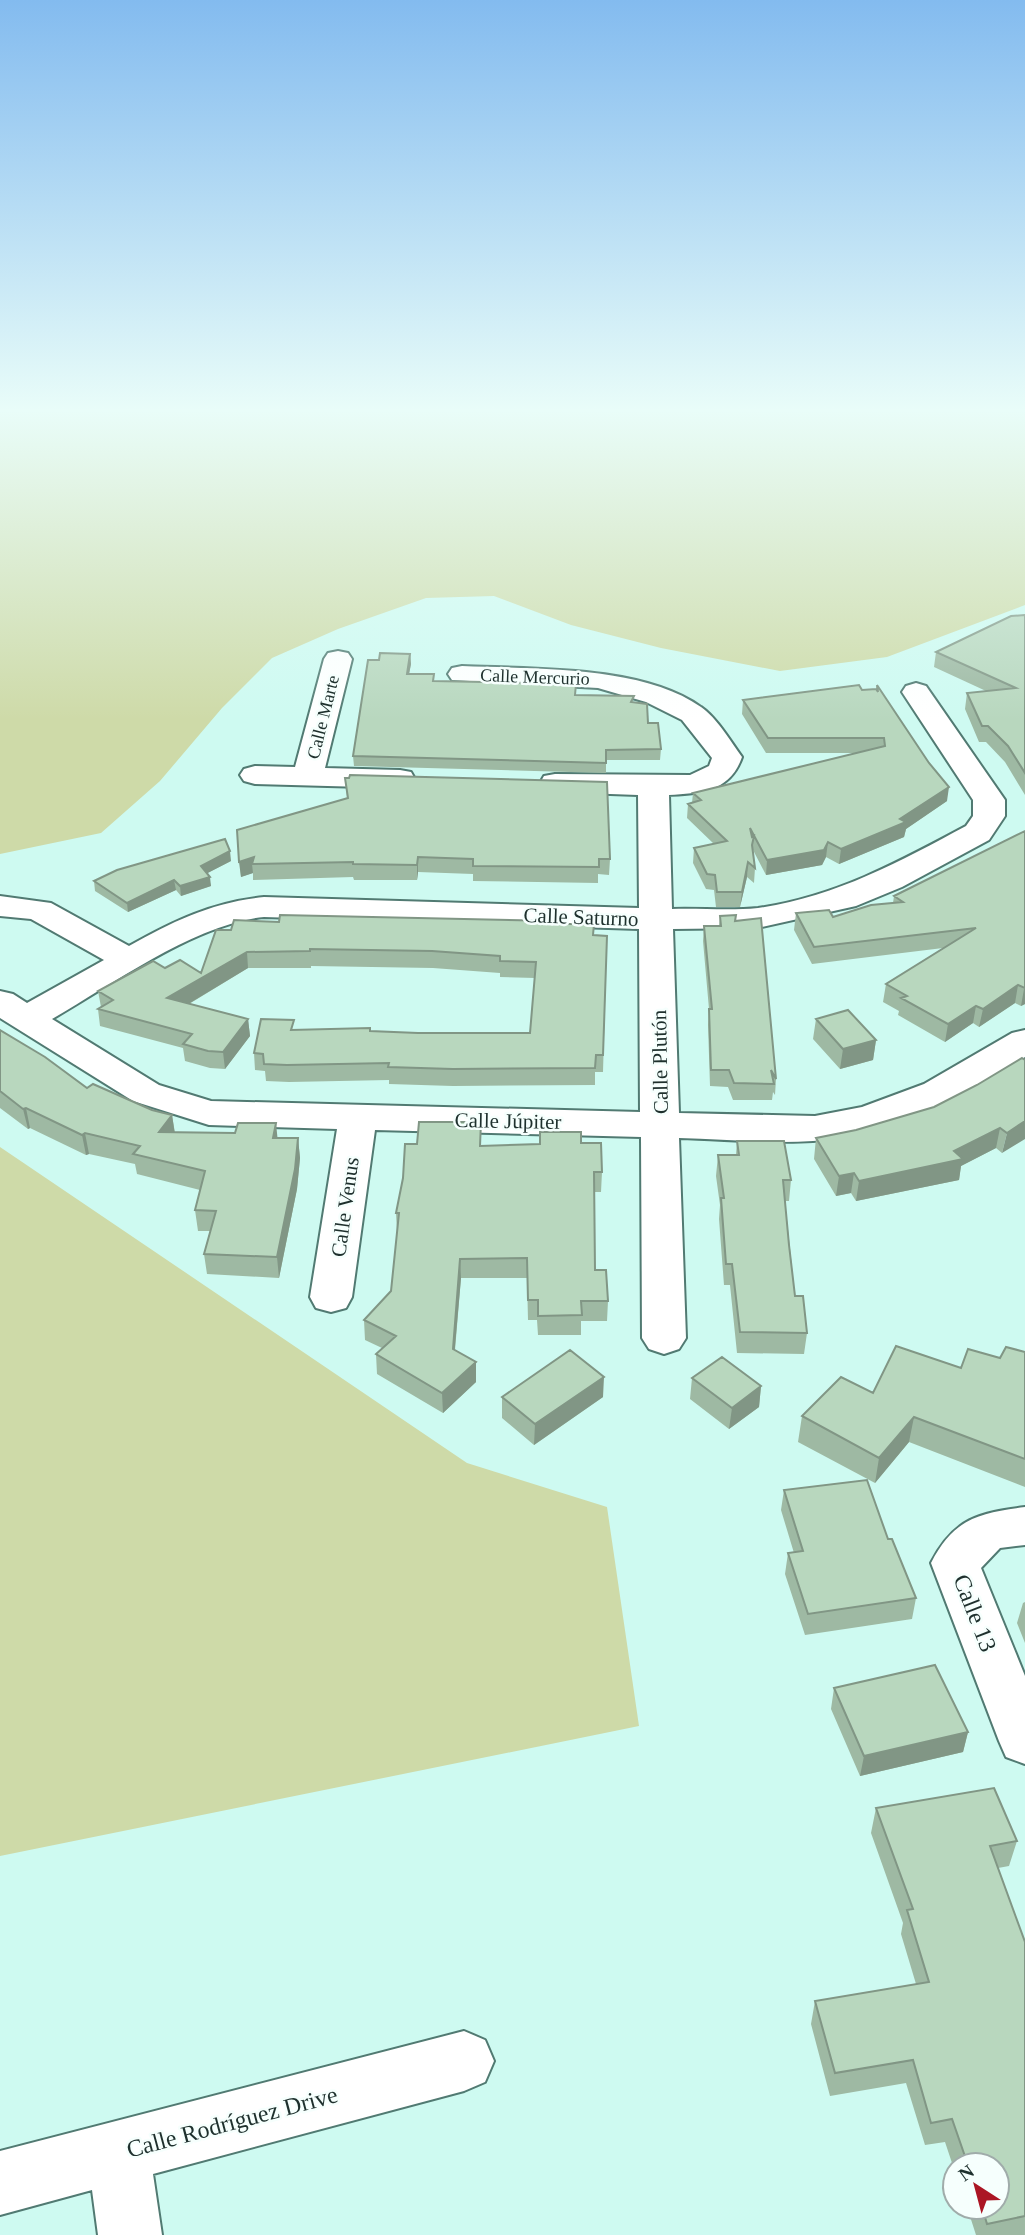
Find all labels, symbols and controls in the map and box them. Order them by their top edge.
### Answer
street label: Calle Mercurio [480,665,590,689]
street label: Calle Marte [303,673,343,761]
street label: Calle Saturno [523,903,639,931]
street label: Calle Plutón [647,1009,673,1114]
street label: Calle Júpiter [454,1108,562,1134]
street label: Calle Venus [326,1156,364,1258]
street label: Calle 13 [948,1571,1002,1655]
street label: Calle Rodríguez Drive [124,2081,340,2163]
north arrow [941,2151,1011,2221]
text: N [955,2160,978,2185]

